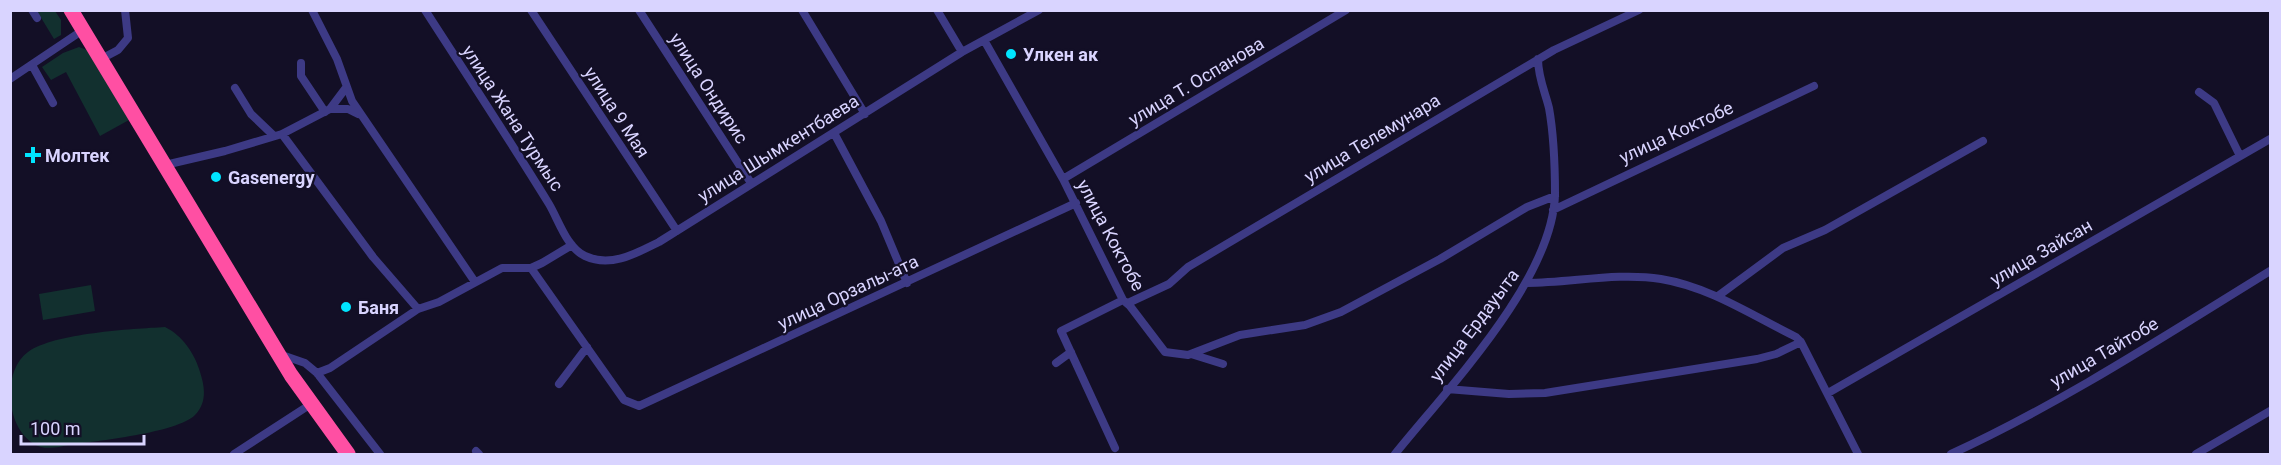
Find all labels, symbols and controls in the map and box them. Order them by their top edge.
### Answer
street label: улица Ондирис [665,29,753,147]
street label: улица Т. Оспанова [1124,32,1268,130]
street label: улица Жана Турмыс [458,41,568,195]
place label: Улкен ак [1023,44,1099,65]
marker: Улкен ак [1004,47,1018,61]
street label: улица 9 Мая [580,63,654,161]
street label: улица Телемунара [1300,89,1444,187]
street label: улица Шымкентбаева [694,90,862,206]
street label: улица Коктобе [1616,96,1736,168]
place label: Молтек [45,145,110,166]
marker: Молтек [26,148,40,162]
place label: Gasenergy [228,167,315,188]
marker: Gasenergy [209,170,223,184]
street label: улица Коктобе [1073,176,1149,294]
street label: улица Зайсан [1986,214,2096,290]
street label: улица Орзалы-ата [774,250,922,334]
street label: улица Ердауыта [1425,265,1523,385]
place label: Баня [358,297,399,318]
marker: Баня [339,300,353,314]
street label: улица Тайтобе [2046,313,2162,391]
scale bar [21,408,144,446]
text: 100 m [30,418,81,439]

